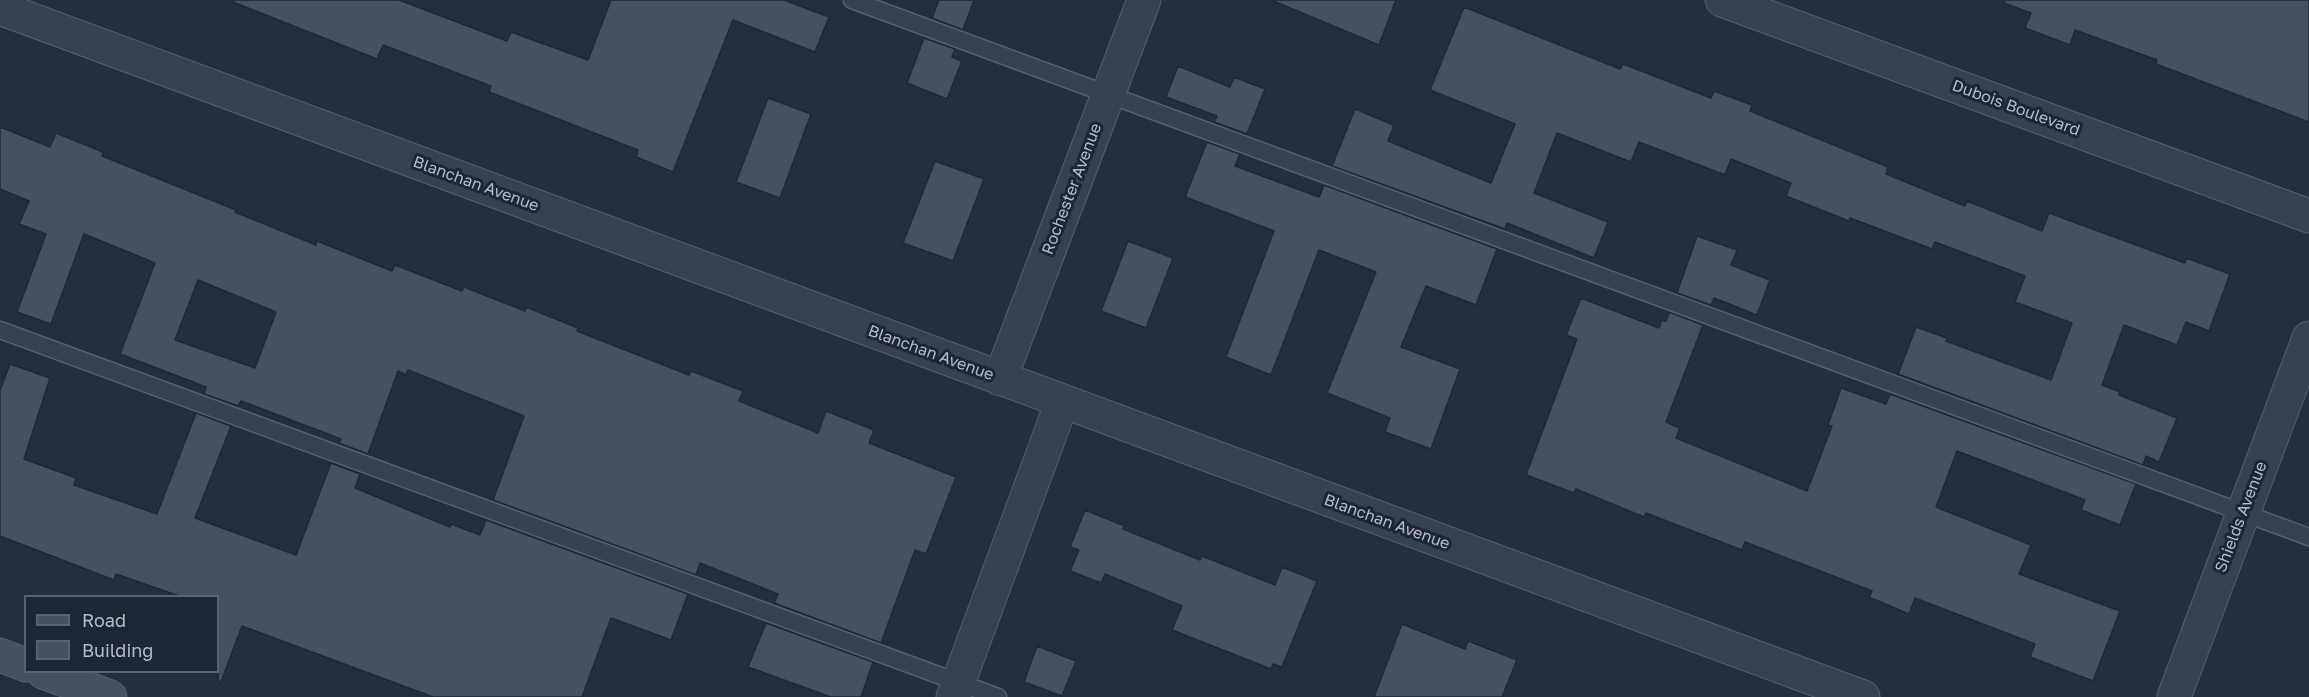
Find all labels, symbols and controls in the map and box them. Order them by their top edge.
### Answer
street label: Dubois Boulevard [1950,76,2082,140]
street label: Rochester Avenue [1038,121,1106,257]
street label: Blanchan Avenue [410,152,542,216]
street label: Blanchan Avenue [865,321,997,385]
street label: Shields Avenue [2211,459,2271,575]
street label: Blanchan Avenue [1321,490,1453,554]
legend [24,595,219,673]
text: Road [82,609,126,631]
text: Building [82,639,153,661]

